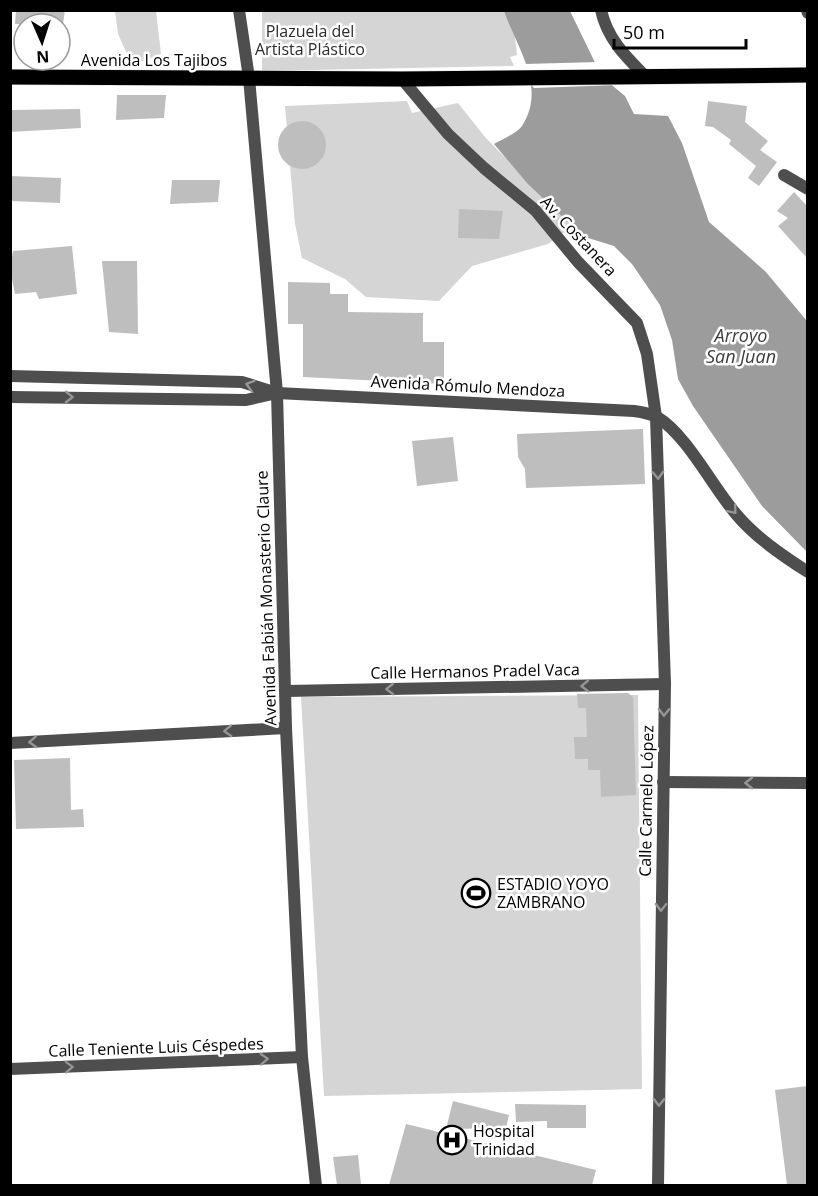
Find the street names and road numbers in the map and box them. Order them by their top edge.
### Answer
street label: Avenida Los Tajibos [81,49,227,71]
street label: Av. Costanera [536,191,622,281]
street label: Avenida Rómulo Mendoza [370,370,566,402]
street label: Avenida Fabián Monasterio Claure [251,470,281,726]
street label: Calle Hermanos Pradel Vaca [370,658,580,684]
street label: Calle Carmelo López [634,725,658,877]
street label: Calle Teniente Luis Céspedes [48,1032,264,1062]

